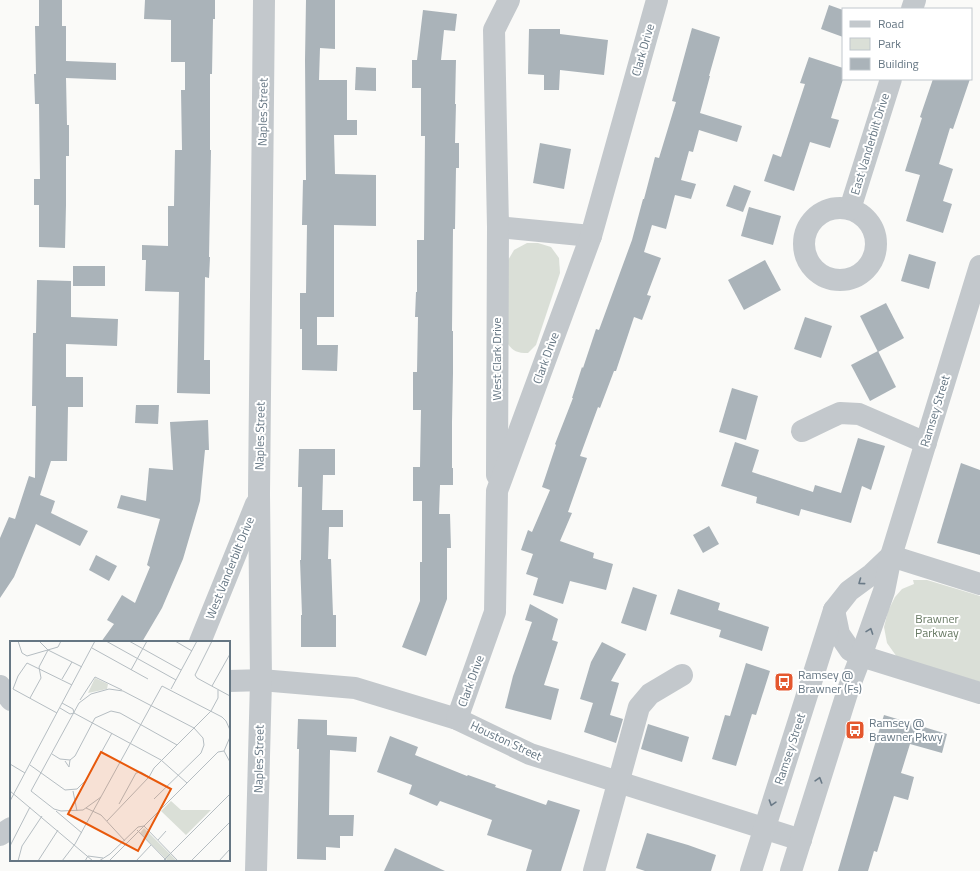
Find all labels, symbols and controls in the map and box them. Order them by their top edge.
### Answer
legend [842,8,972,80]
text: Road [878,14,904,33]
street label: Clark Drive [626,21,659,78]
text: Park [878,34,901,53]
text: Building [878,54,919,73]
street label: Naples Street [252,77,273,146]
street label: East Vanderbilt Drive [845,91,894,197]
street label: West Clark Drive [487,318,506,400]
street label: Clark Drive [527,329,564,387]
street label: Ramsey Street [915,372,955,449]
street label: Naples Street [249,401,270,470]
street label: West Vanderbilt Drive [200,514,259,622]
one-way arrow [859,577,866,584]
park label: Brawner Parkway [915,609,959,642]
one-way arrow [866,627,874,634]
inset map [10,641,230,861]
street label: Clark Drive [452,652,489,710]
place label: Ramsey @ Brawner (Fs) [798,665,862,698]
bus stop icon: Ramsey @ Brawner (Fs) [773,671,795,693]
street label: Ramsey Street [769,710,810,787]
place label: Ramsey @ Brawner Pkwy [869,713,943,746]
street label: Houston Street [467,716,546,766]
bus stop icon: Ramsey @ Brawner Pkwy [844,719,866,741]
street label: Naples Street [248,724,269,793]
one-way arrow [814,777,823,784]
one-way arrow [768,799,777,806]

